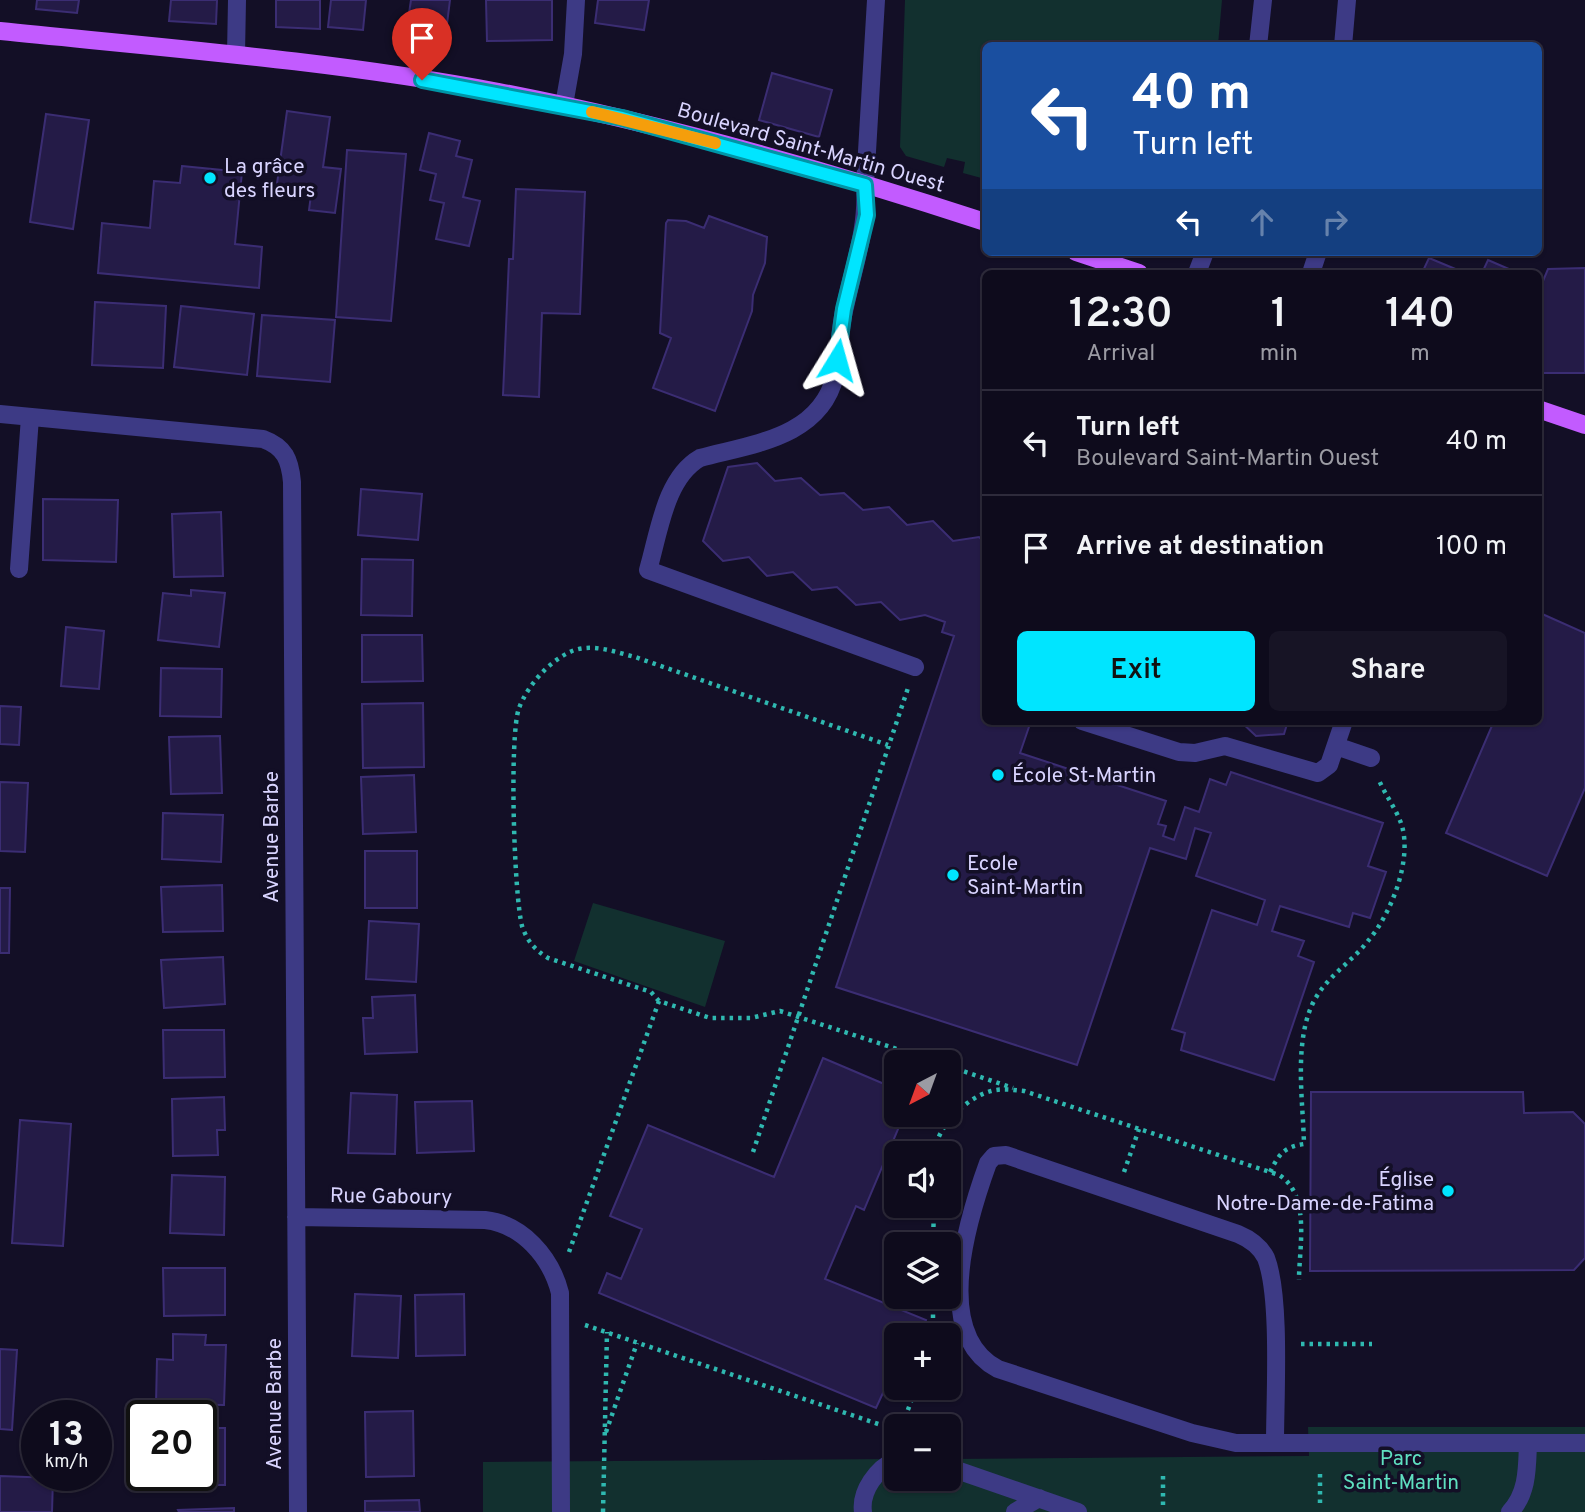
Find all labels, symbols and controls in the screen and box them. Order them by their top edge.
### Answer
pin [392,8,452,80]
icon: arrive [403,19,441,57]
text: 40 m [1132,65,1251,127]
icon: left [1017,70,1108,161]
street label: Boulevard Saint-Martin Ouest [674,97,947,200]
text: Turn left [1132,126,1253,166]
place label: La grâce des fleurs [224,154,315,205]
marker: La grâce des fleurs [202,170,218,186]
icon: left [1170,203,1208,241]
icon: ahead [1243,203,1281,241]
icon: right [1316,203,1354,241]
text: 12:30 [1069,289,1173,342]
text: 1 [1271,289,1287,342]
text: 140 [1385,289,1455,342]
position arrow [800,323,874,397]
text: Arrival [1087,340,1155,369]
text: min [1260,340,1298,369]
text: m [1410,340,1430,369]
text: Turn left [1076,412,1180,445]
icon: left [1017,424,1055,462]
text: 40 m [1446,426,1507,459]
text: Boulevard Saint-Martin Ouest [1076,445,1379,474]
icon: arrive [1017,529,1055,567]
text: Arrive at destination [1076,531,1324,564]
text: 100 m [1436,531,1507,564]
button: Exit [1017,631,1255,711]
button: Share [1269,631,1507,711]
place label: École St-Martin [1012,762,1156,790]
marker: École St-Martin [990,767,1006,783]
street label: Avenue Barbe [259,771,286,903]
place label: Ecole Saint-Martin [967,851,1083,902]
marker: Ecole Saint-Martin [945,867,961,883]
north arrow [884,1050,961,1127]
map controls [884,1050,961,1491]
button: sound [884,1141,961,1218]
place label: Église Notre-Dame-de-Fatima [1216,1166,1434,1218]
street label: Rue Gaboury [330,1183,452,1212]
marker: Église Notre-Dame-de-Fatima [1440,1183,1456,1199]
button: layers [884,1232,961,1309]
button: + [884,1323,961,1400]
street label: Avenue Barbe [262,1338,289,1470]
speed limit sign: 20 [126,1400,217,1491]
text: 13 [49,1414,84,1458]
button: − [884,1414,961,1491]
park label: Parc Saint-Martin [1343,1446,1459,1497]
text: km/h [45,1451,88,1474]

